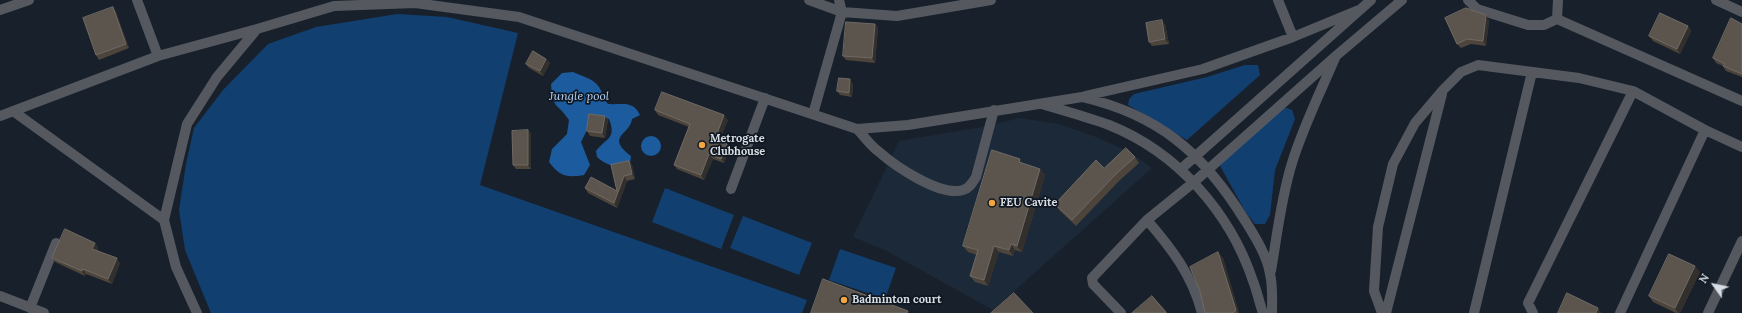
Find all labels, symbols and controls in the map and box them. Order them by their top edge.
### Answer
water label: Jungle pool [549,90,609,104]
place label: Metrogate Clubhouse [710,132,765,158]
marker: Metrogate Clubhouse [697,140,707,150]
place label: FEU Cavite [1000,196,1058,210]
marker: FEU Cavite [987,198,997,208]
north arrow [1694,265,1734,305]
text: N [1696,271,1712,286]
place label: Badminton court [852,293,941,307]
marker: Badminton court [839,295,849,305]

